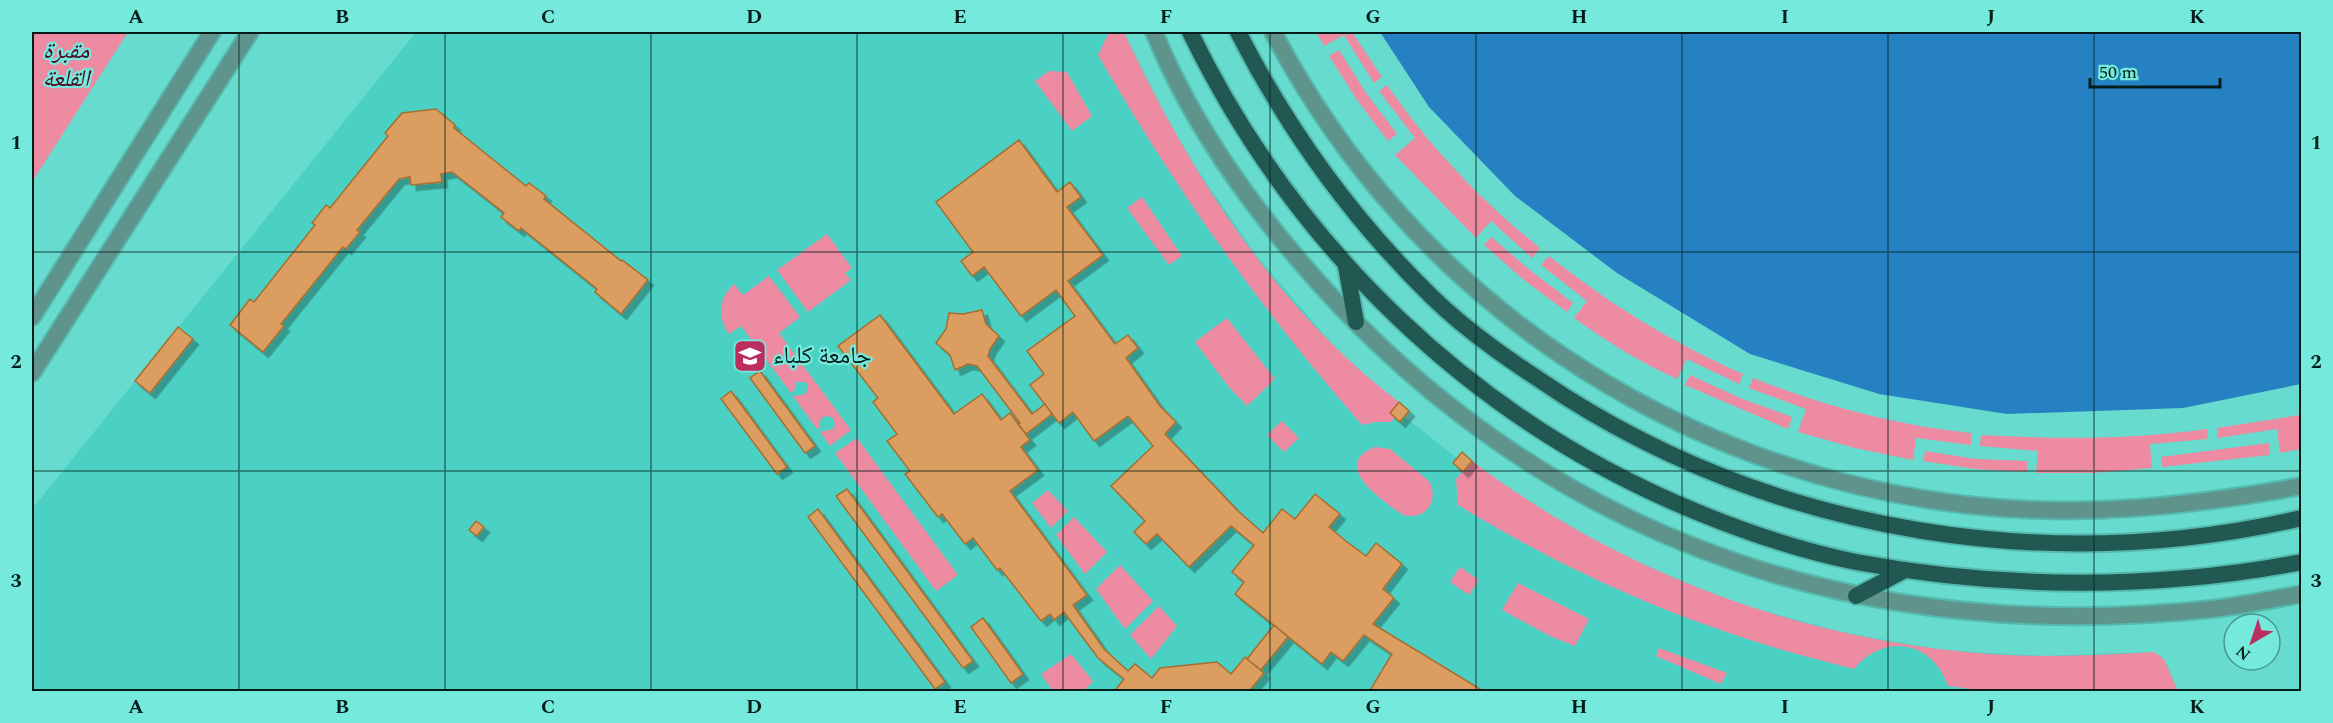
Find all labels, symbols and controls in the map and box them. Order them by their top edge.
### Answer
text: A [128,2,144,32]
text: B [335,2,349,32]
text: C [541,2,555,32]
text: D [746,2,762,32]
text: E [953,2,967,32]
text: F [1160,2,1172,32]
text: G [1365,2,1381,32]
text: H [1571,2,1587,32]
text: I [1781,2,1789,32]
text: J [1987,2,1995,32]
text: K [2189,2,2205,32]
park label: مقبرة القلعة [43,33,92,97]
scale bar [2090,51,2220,89]
text: 50 m [2099,59,2137,86]
text: 1 [10,128,22,158]
text: 1 [2310,128,2322,158]
school or university icon: جامعة كلباء [732,338,768,374]
place label: جامعة كلباء [773,338,871,374]
text: 2 [10,347,22,377]
text: 2 [2310,347,2322,377]
text: 3 [10,566,22,596]
text: 3 [2310,566,2322,596]
north arrow [2222,612,2282,672]
text: N [2231,639,2256,666]
text: A [128,692,144,722]
text: B [335,692,349,722]
text: C [541,692,555,722]
text: D [746,692,762,722]
text: E [953,692,967,722]
text: F [1160,692,1172,722]
text: G [1365,692,1381,722]
text: H [1571,692,1587,722]
text: I [1781,692,1789,722]
text: J [1987,692,1995,722]
text: K [2189,692,2205,722]

